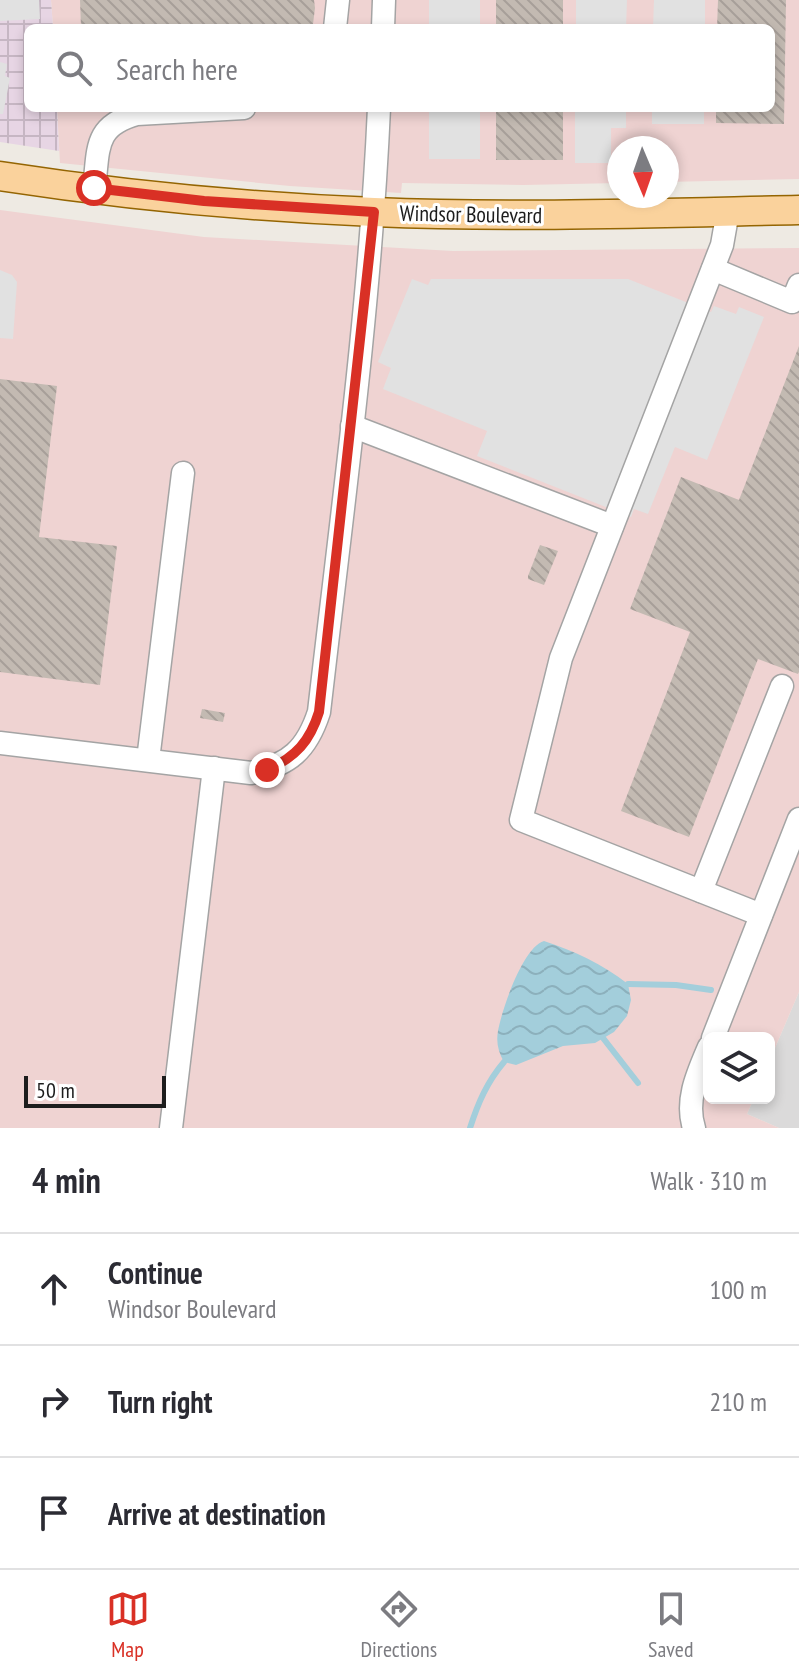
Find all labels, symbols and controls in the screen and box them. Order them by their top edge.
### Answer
search box [24,24,775,112]
icon: search [52,46,96,90]
text: Search here [116,49,238,88]
north arrow [607,136,679,208]
route start [76,170,112,206]
street label: Windsor Boulevard [400,199,542,229]
route end [249,752,285,788]
map controls [703,1032,775,1104]
button: layers [703,1032,775,1104]
scale bar [24,1072,166,1108]
text: 50 m [36,1076,75,1104]
text: 4 min [32,1158,101,1202]
text: Walk · 310 m [650,1164,767,1197]
text: Continue [108,1253,203,1292]
icon: ahead [32,1267,76,1311]
text: 100 m [709,1273,767,1306]
text: Windsor Boulevard [108,1292,276,1325]
icon: right [32,1379,76,1423]
text: Turn right [108,1382,212,1421]
text: 210 m [709,1385,767,1418]
icon: arrive [32,1491,76,1535]
text: Arrive at destination [108,1494,326,1533]
tab: Map [106,1587,150,1663]
tab: Directions [361,1587,437,1663]
tab: Saved [648,1587,693,1663]

